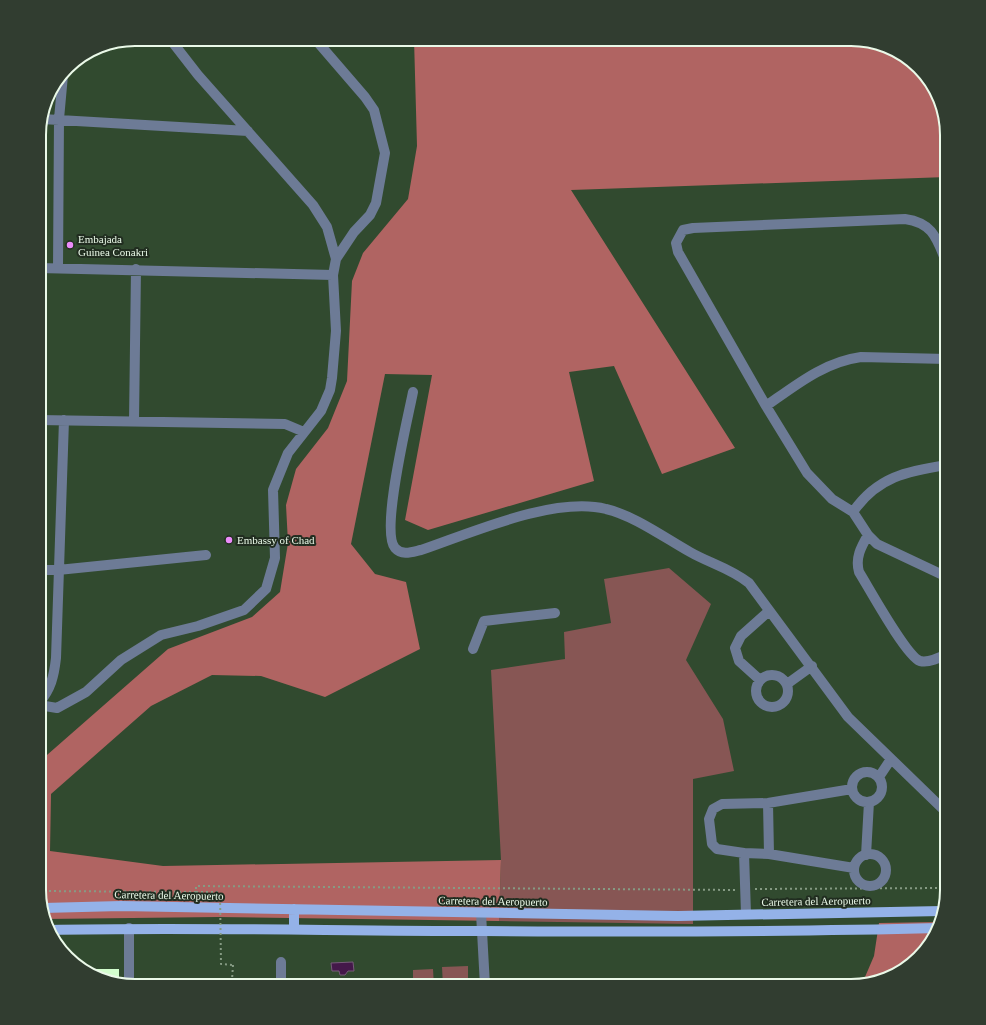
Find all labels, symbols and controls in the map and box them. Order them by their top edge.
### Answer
place label: Embajada Guinea Conakri [78,233,148,258]
marker: Embajada Guinea Conakri [65,240,75,250]
place label: Embassy of Chad [237,534,315,546]
marker: Embassy of Chad [224,535,234,545]
street label: Carretera del Aeropuerto [114,888,224,902]
street label: Carretera del Aeropuerto [438,894,548,908]
street label: Carretera del Aeropuerto [761,894,871,908]

